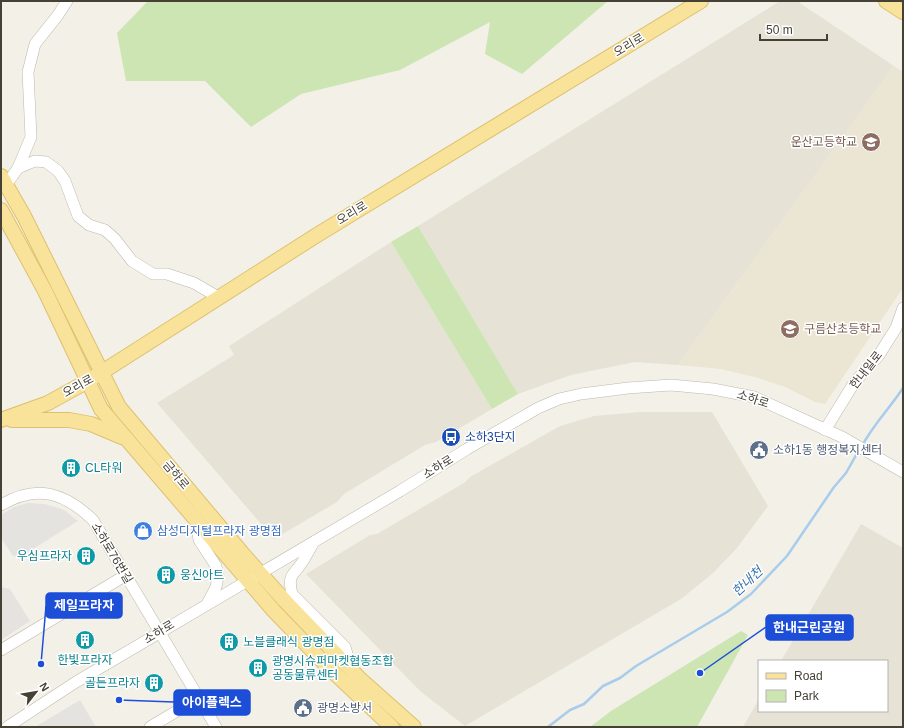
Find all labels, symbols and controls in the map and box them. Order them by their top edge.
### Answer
scale bar [760,16,827,42]
text: 50 m [766,23,793,37]
street label: 오리로 [611,30,647,60]
school or university icon: 운산고등학교 [860,131,882,153]
place label: 운산고등학교 [791,135,857,149]
street label: 오리로 [334,198,370,228]
school or university icon: 구름산초등학교 [779,318,801,340]
place label: 구름산초등학교 [804,322,881,336]
street label: 한내일로 [847,348,885,392]
street label: 오리로 [60,372,96,400]
street label: 소하로 [735,387,771,411]
bus stop icon: 소하3단지 [440,426,462,448]
place label: 소하3단지 [465,430,516,444]
public building icon: 소하1동 행정복지센터 [748,439,770,461]
place label: 소하1동 행정복지센터 [773,443,882,457]
street label: 소하로 [420,452,456,482]
building icon: CL타워 [60,457,82,479]
street label: 금하로 [160,458,192,492]
place label: CL타워 [85,461,122,475]
street label: 소하로76번길 [88,520,136,586]
shop icon: 삼성디지털프라자 광명점 [132,520,154,542]
place label: 삼성디지털프라자 광명점 [157,524,282,538]
building icon: 우심프라자 [75,545,97,567]
place label: 우심프라자 [17,549,72,563]
water label: 한내천 [729,563,766,599]
building icon: 웅신아트 [155,564,177,586]
place label: 웅신아트 [180,568,224,582]
callout: 제일프라자 [46,593,122,618]
text: 제일프라자 [54,598,114,613]
callout: 한내근린공원 [766,615,853,640]
street label: 소하로 [141,617,177,647]
text: 한내근린공원 [773,620,845,635]
building icon: 한빛프라자 [74,629,96,651]
building icon: 노블클래식 광명점 [218,631,240,653]
place label: 노블클래식 광명점 [243,635,335,649]
place label: 한빛프라자 [57,653,113,667]
place label: 광명시슈퍼마켓협동조합 공동물류센터 [272,654,393,682]
building icon: 광명시슈퍼마켓협동조합 공동물류센터 [247,657,269,679]
legend [758,660,888,712]
text: Road [794,669,823,683]
north arrow [16,672,56,712]
building icon: 골든프라자 [143,672,165,694]
place label: 골든프라자 [85,676,140,690]
text: N [37,680,52,693]
text: Park [794,689,820,703]
callout: 아이플렉스 [174,690,250,715]
text: 아이플렉스 [182,695,242,710]
public building icon: 광명소방서 [292,697,314,719]
place label: 광명소방서 [317,701,372,715]

